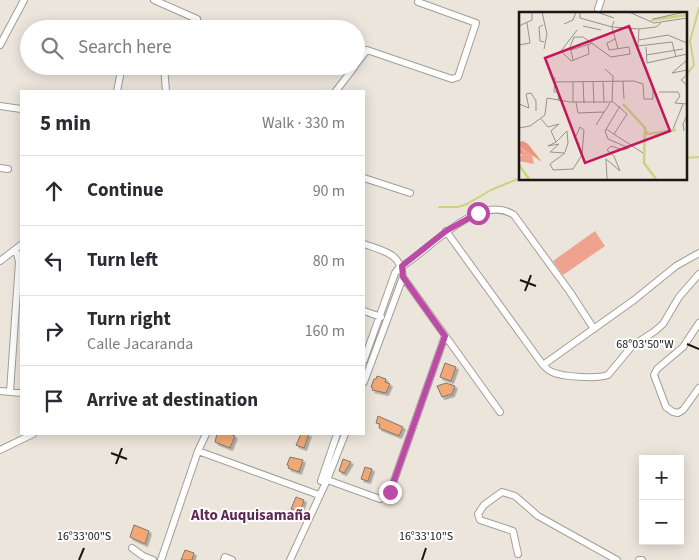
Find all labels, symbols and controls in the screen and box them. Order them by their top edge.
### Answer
inset map [519,12,686,180]
search box [20,20,365,75]
icon: search [38,34,66,62]
text: Search here [78,34,172,61]
text: 5 min [40,108,91,138]
text: Walk · 330 m [262,112,345,134]
icon: ahead [40,177,68,205]
text: Continue [87,177,164,204]
text: 90 m [313,180,345,202]
route start [467,202,490,225]
icon: left [40,247,68,275]
text: Turn left [87,247,158,274]
text: 80 m [313,250,345,272]
text: Turn right [87,306,171,333]
icon: right [40,317,68,345]
text: 160 m [305,320,345,342]
text: Calle Jacaranda [87,333,193,355]
text: 68°03'50"W [616,336,674,353]
icon: arrive [40,387,68,415]
text: Arrive at destination [87,387,258,414]
map controls [639,455,684,545]
button: + [639,455,684,500]
route end [379,481,402,504]
button: − [639,500,684,545]
district label: Alto Auquisamaña [190,505,311,526]
text: 16°33'00"S [57,528,111,545]
text: 16°33'10"S [399,528,453,545]

